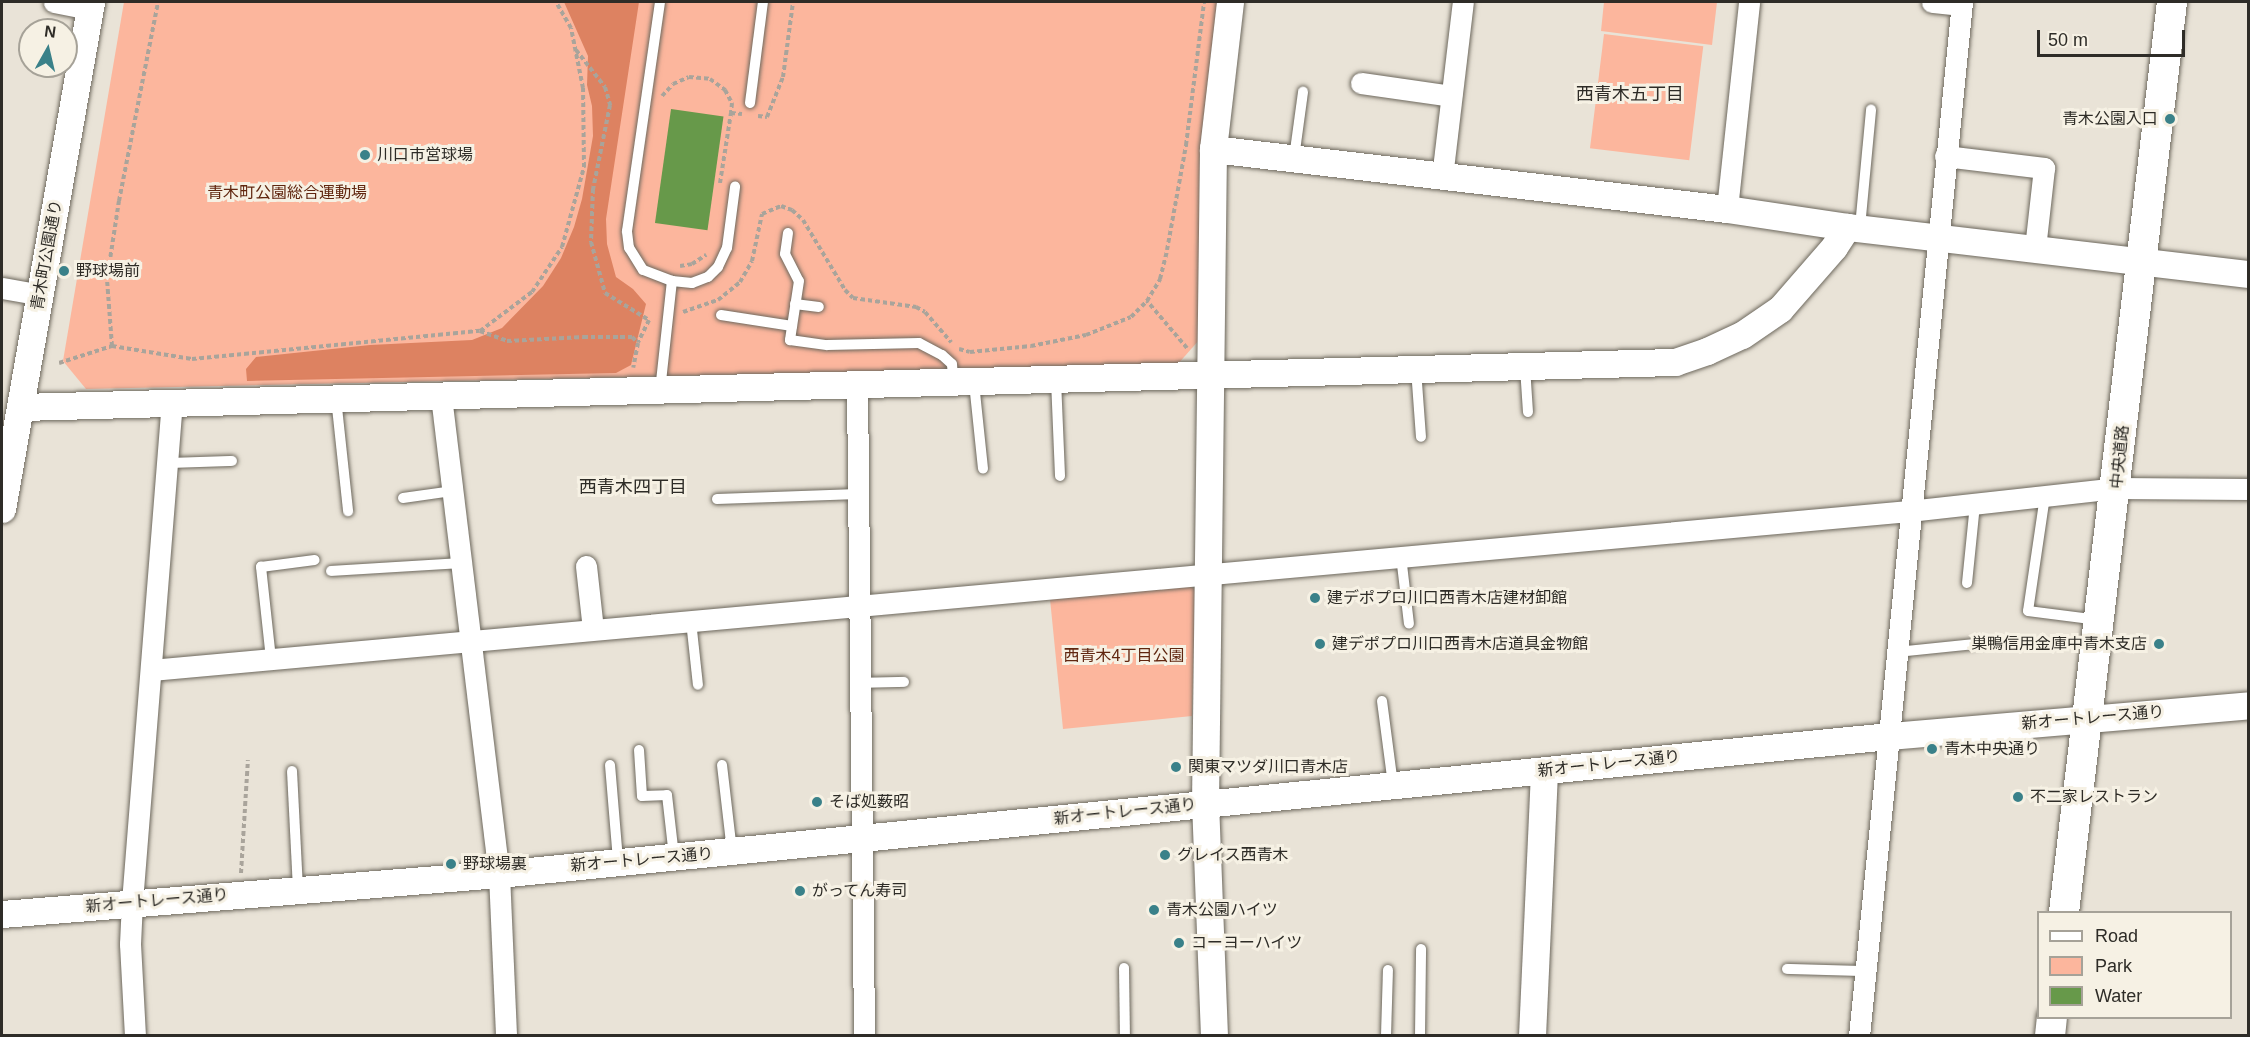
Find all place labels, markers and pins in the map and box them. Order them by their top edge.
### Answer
place label: 青木公園入口 [2062,109,2158,129]
marker: 青木公園入口 [2163,112,2177,126]
place label: 川口市営球場 [377,145,473,165]
marker: 川口市営球場 [358,148,372,162]
place label: 野球場前 [76,261,140,281]
marker: 野球場前 [57,264,71,278]
place label: 建デポプロ川口西青木店建材卸館 [1327,588,1567,608]
marker: 建デポプロ川口西青木店建材卸館 [1308,591,1322,605]
place label: 建デポプロ川口西青木店道具金物館 [1332,634,1588,654]
place label: 巣鴨信用金庫中青木支店 [1971,634,2147,654]
marker: 建デポプロ川口西青木店道具金物館 [1313,637,1327,651]
marker: 巣鴨信用金庫中青木支店 [2152,637,2166,651]
place label: 青木中央通り [1944,739,2040,759]
marker: 青木中央通り [1925,742,1939,756]
place label: 関東マツダ川口青木店 [1188,757,1348,777]
marker: 関東マツダ川口青木店 [1169,760,1183,774]
place label: 不二家レストラン [2030,787,2158,807]
marker: 不二家レストラン [2011,790,2025,804]
place label: そば処薮昭 [829,792,909,812]
marker: そば処薮昭 [810,795,824,809]
place label: グレイス西青木 [1177,845,1289,865]
marker: グレイス西青木 [1158,848,1172,862]
place label: 野球場裏 [463,854,527,874]
marker: 野球場裏 [444,857,458,871]
place label: がってん寿司 [812,881,908,901]
marker: がってん寿司 [793,884,807,898]
place label: 青木公園ハイツ [1166,900,1278,920]
marker: 青木公園ハイツ [1147,903,1161,917]
place label: コーヨーハイツ [1191,933,1303,953]
marker: コーヨーハイツ [1172,936,1186,950]

